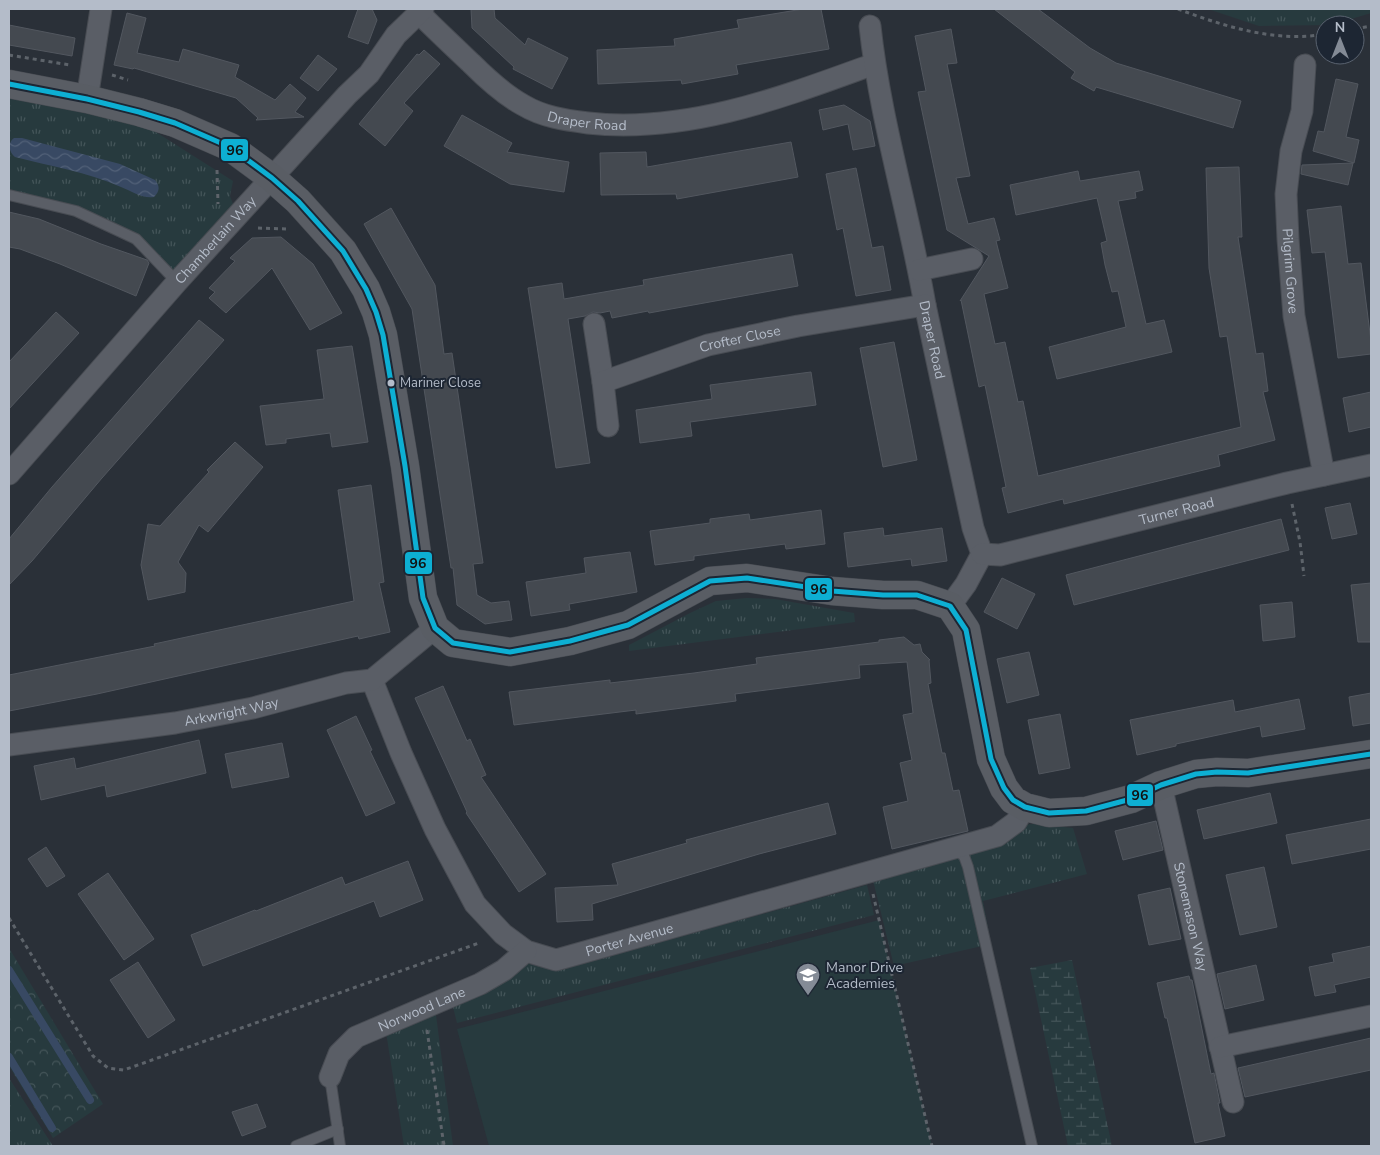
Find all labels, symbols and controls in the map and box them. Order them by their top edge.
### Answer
north arrow [1315,15,1365,65]
text: N [1335,18,1345,37]
street label: Draper Road [545,106,627,134]
line badge: 96 [220,138,249,162]
text: 96 [227,141,243,160]
street label: Chamberlain Way [170,191,261,288]
street label: Pilgrim Grove [1278,228,1303,314]
street label: Draper Road [915,299,950,381]
street label: Crofter Close [696,320,782,357]
place label: Mariner Close [400,374,481,392]
marker: Mariner Close [386,378,396,388]
street label: Turner Road [1137,492,1216,529]
line badge: 96 [404,551,433,575]
text: 96 [410,554,426,573]
line badge: 96 [804,577,833,601]
text: 96 [811,580,827,599]
street label: Arkwright Way [183,692,281,731]
line badge: 96 [1126,783,1154,807]
text: 96 [1132,786,1148,805]
street label: Stonemason Way [1169,860,1213,974]
street label: Porter Avenue [583,918,675,961]
place label: Manor Drive Academies [826,958,903,993]
school or university icon: Manor Drive Academies [795,962,821,996]
street label: Norwood Lane [375,982,468,1036]

